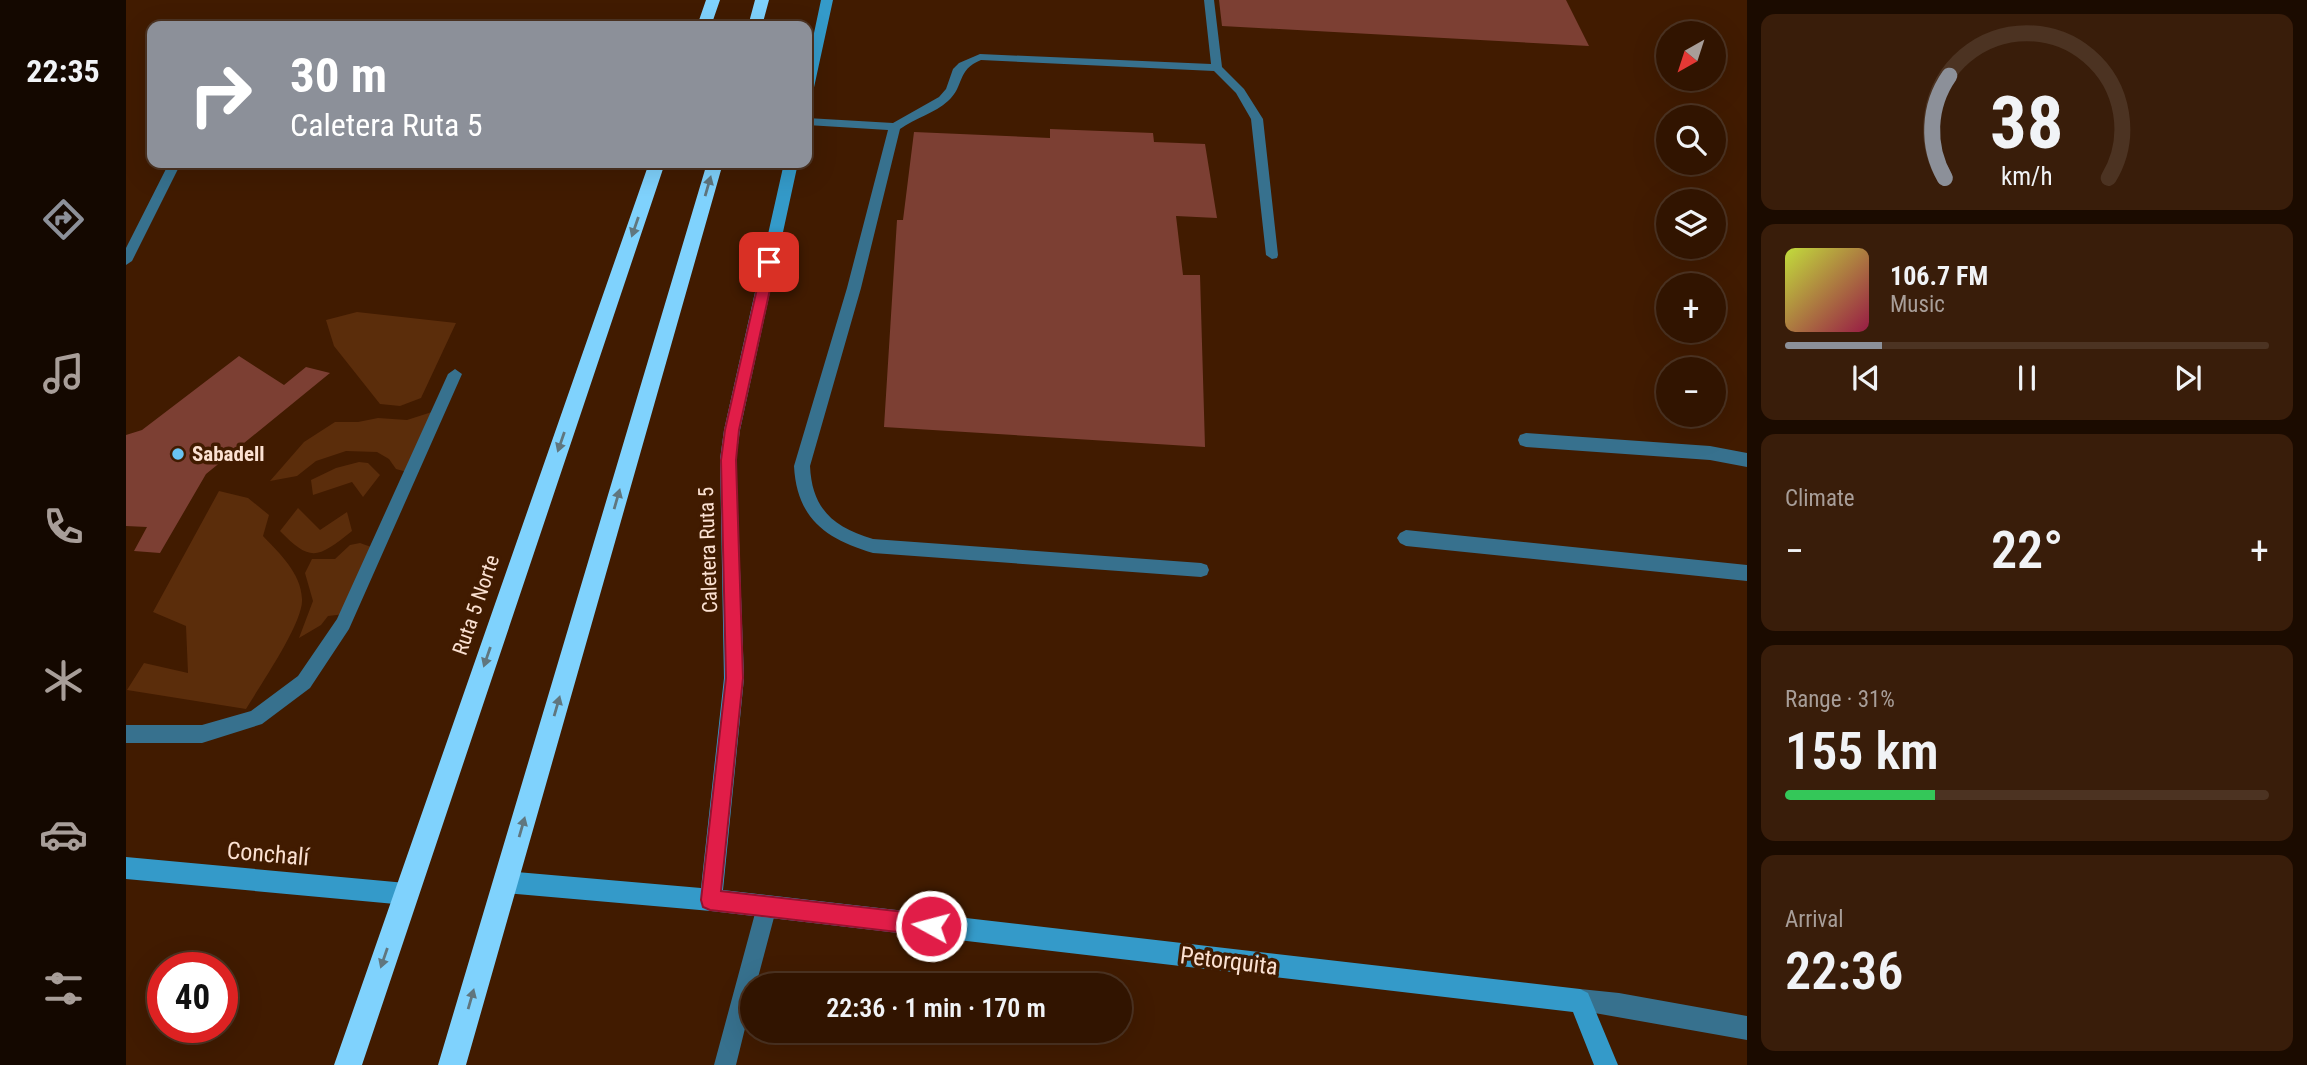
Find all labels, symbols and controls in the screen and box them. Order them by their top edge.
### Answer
north arrow [1656,21,1726,91]
map controls [1656,21,1726,427]
text: 30 m [290,47,387,104]
icon: right [175,49,266,140]
text: 22:35 [26,52,100,90]
text: 38 [1990,80,2064,166]
button: search [1656,105,1726,175]
text: Caletera Ruta 5 [290,106,482,144]
text: km/h [2001,162,2053,191]
one-way arrow [703,176,713,197]
button: layers [1656,189,1726,259]
icon: directions [39,195,88,244]
one-way arrow [629,217,640,238]
pin [739,232,799,292]
icon: arrive [750,243,788,281]
text: 106.7 FM [1890,261,1988,291]
button: + [1656,273,1726,343]
text: Music [1890,291,1945,318]
icon: music [39,349,88,398]
button: − [1656,357,1726,427]
icon: previous [1847,359,1885,397]
icon: pause [2008,359,2046,397]
icon: next [2169,359,2207,397]
one-way arrow [555,432,566,453]
place label: Sabadell [192,442,265,466]
marker: Sabadell [170,446,186,462]
text: Climate [1785,485,1855,512]
street label: Caletera Ruta 5 [694,486,722,614]
one-way arrow [612,488,622,509]
icon: phone [39,502,88,551]
text: 22° [1991,520,2063,581]
text: − [1785,529,1804,573]
text: + [2250,529,2269,573]
street label: Ruta 5 Norte [448,552,504,658]
one-way arrow [481,647,492,668]
icon: climate [39,656,88,705]
text: Range · 31% [1785,686,1895,713]
one-way arrow [552,695,562,716]
text: 155 km [1785,721,1939,782]
icon: car [39,810,88,859]
one-way arrow [517,816,527,837]
street label: Conchalí [226,836,312,872]
position arrow [894,889,968,963]
text: Arrival [1785,906,1844,933]
street label: Petorquita [1179,941,1279,981]
text: 22:36 [1785,941,1903,1002]
one-way arrow [378,948,389,969]
speed limit sign: 40 [147,952,238,1043]
icon: filters [39,964,88,1013]
one-way arrow [467,989,477,1010]
text: 22:36 · 1 min · 170 m [826,993,1046,1023]

